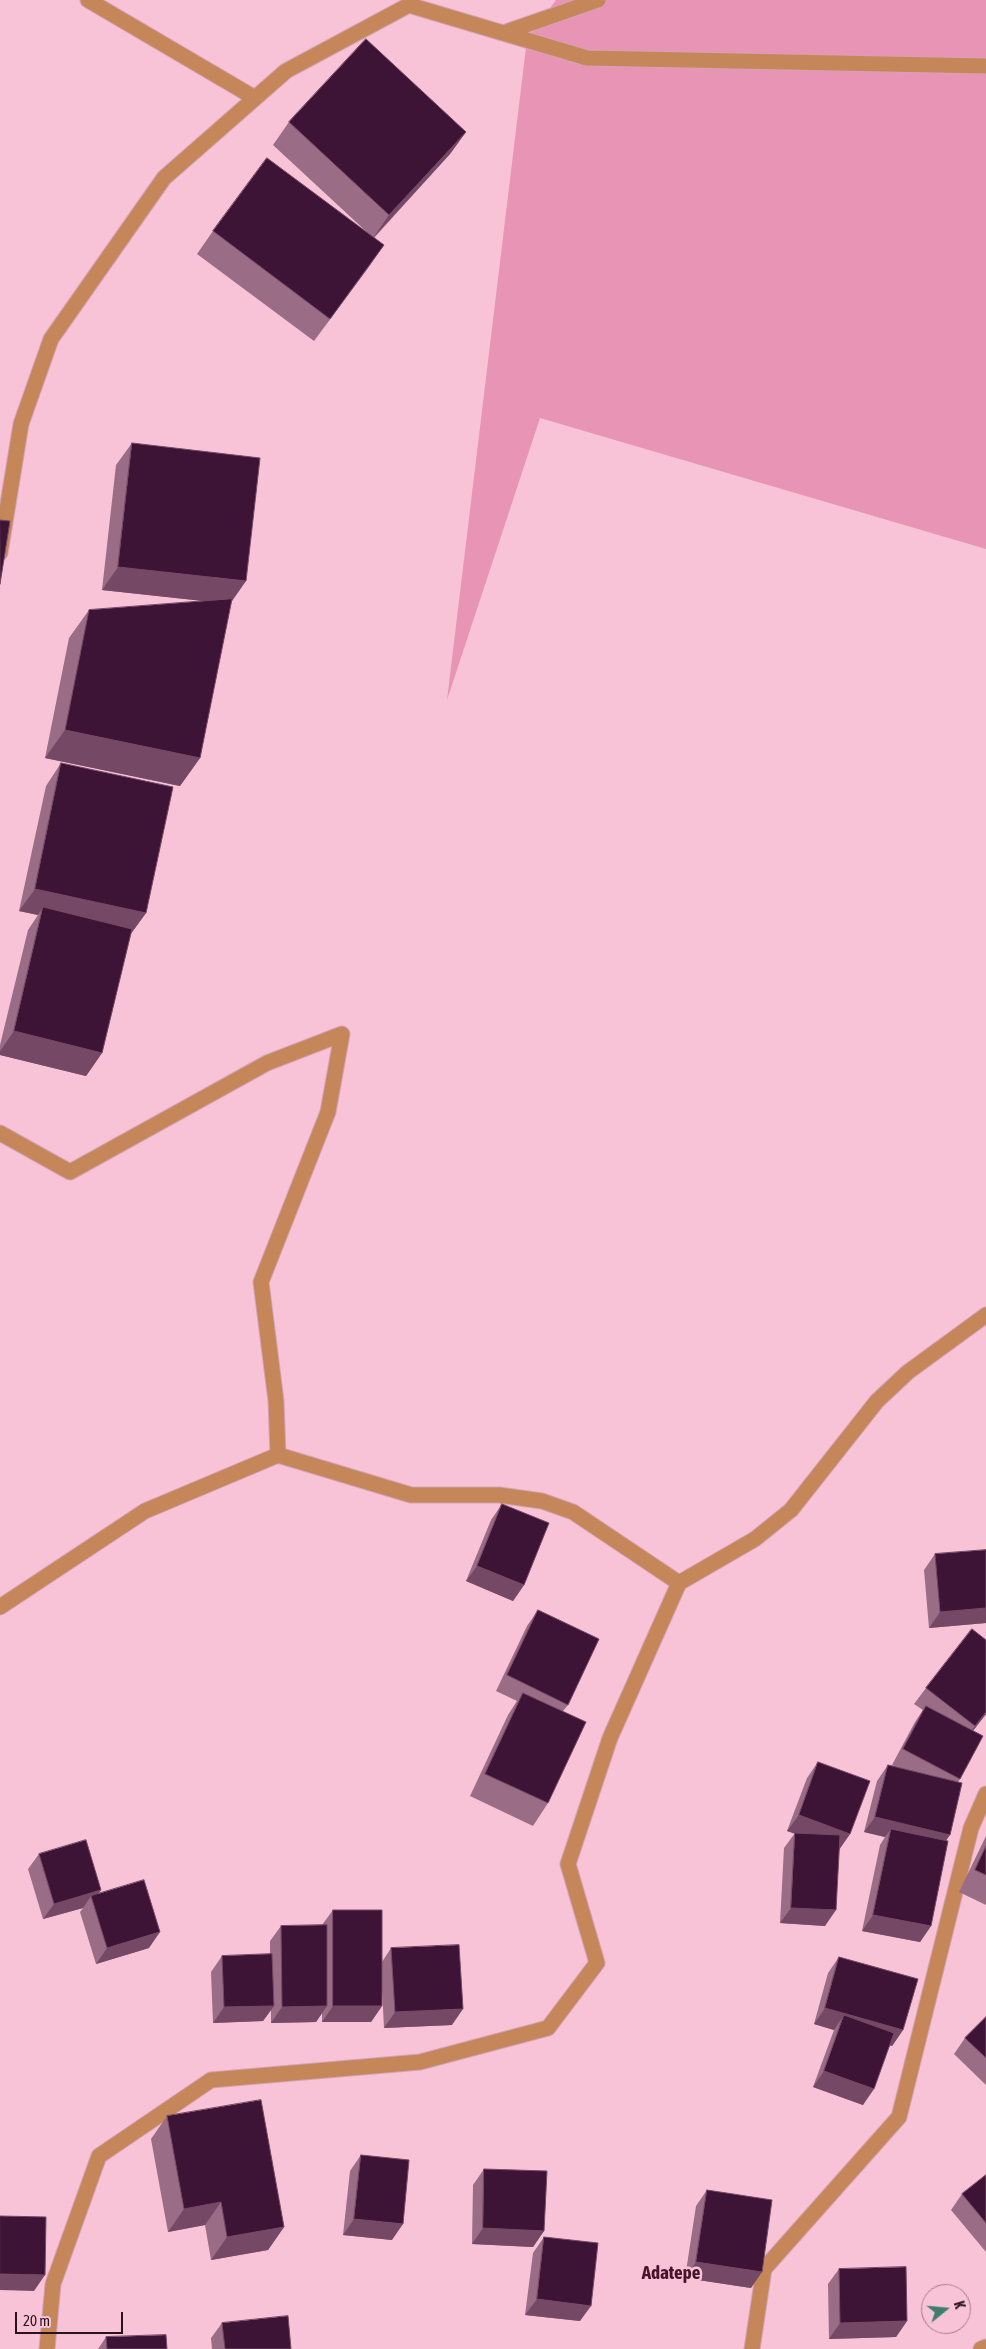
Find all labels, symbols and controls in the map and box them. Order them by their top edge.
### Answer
district label: Adatepe [642,2262,700,2284]
north arrow [921,2284,971,2334]
text: K [951,2299,968,2311]
scale bar [18,2302,125,2334]
text: 20 m [23,2312,50,2329]

